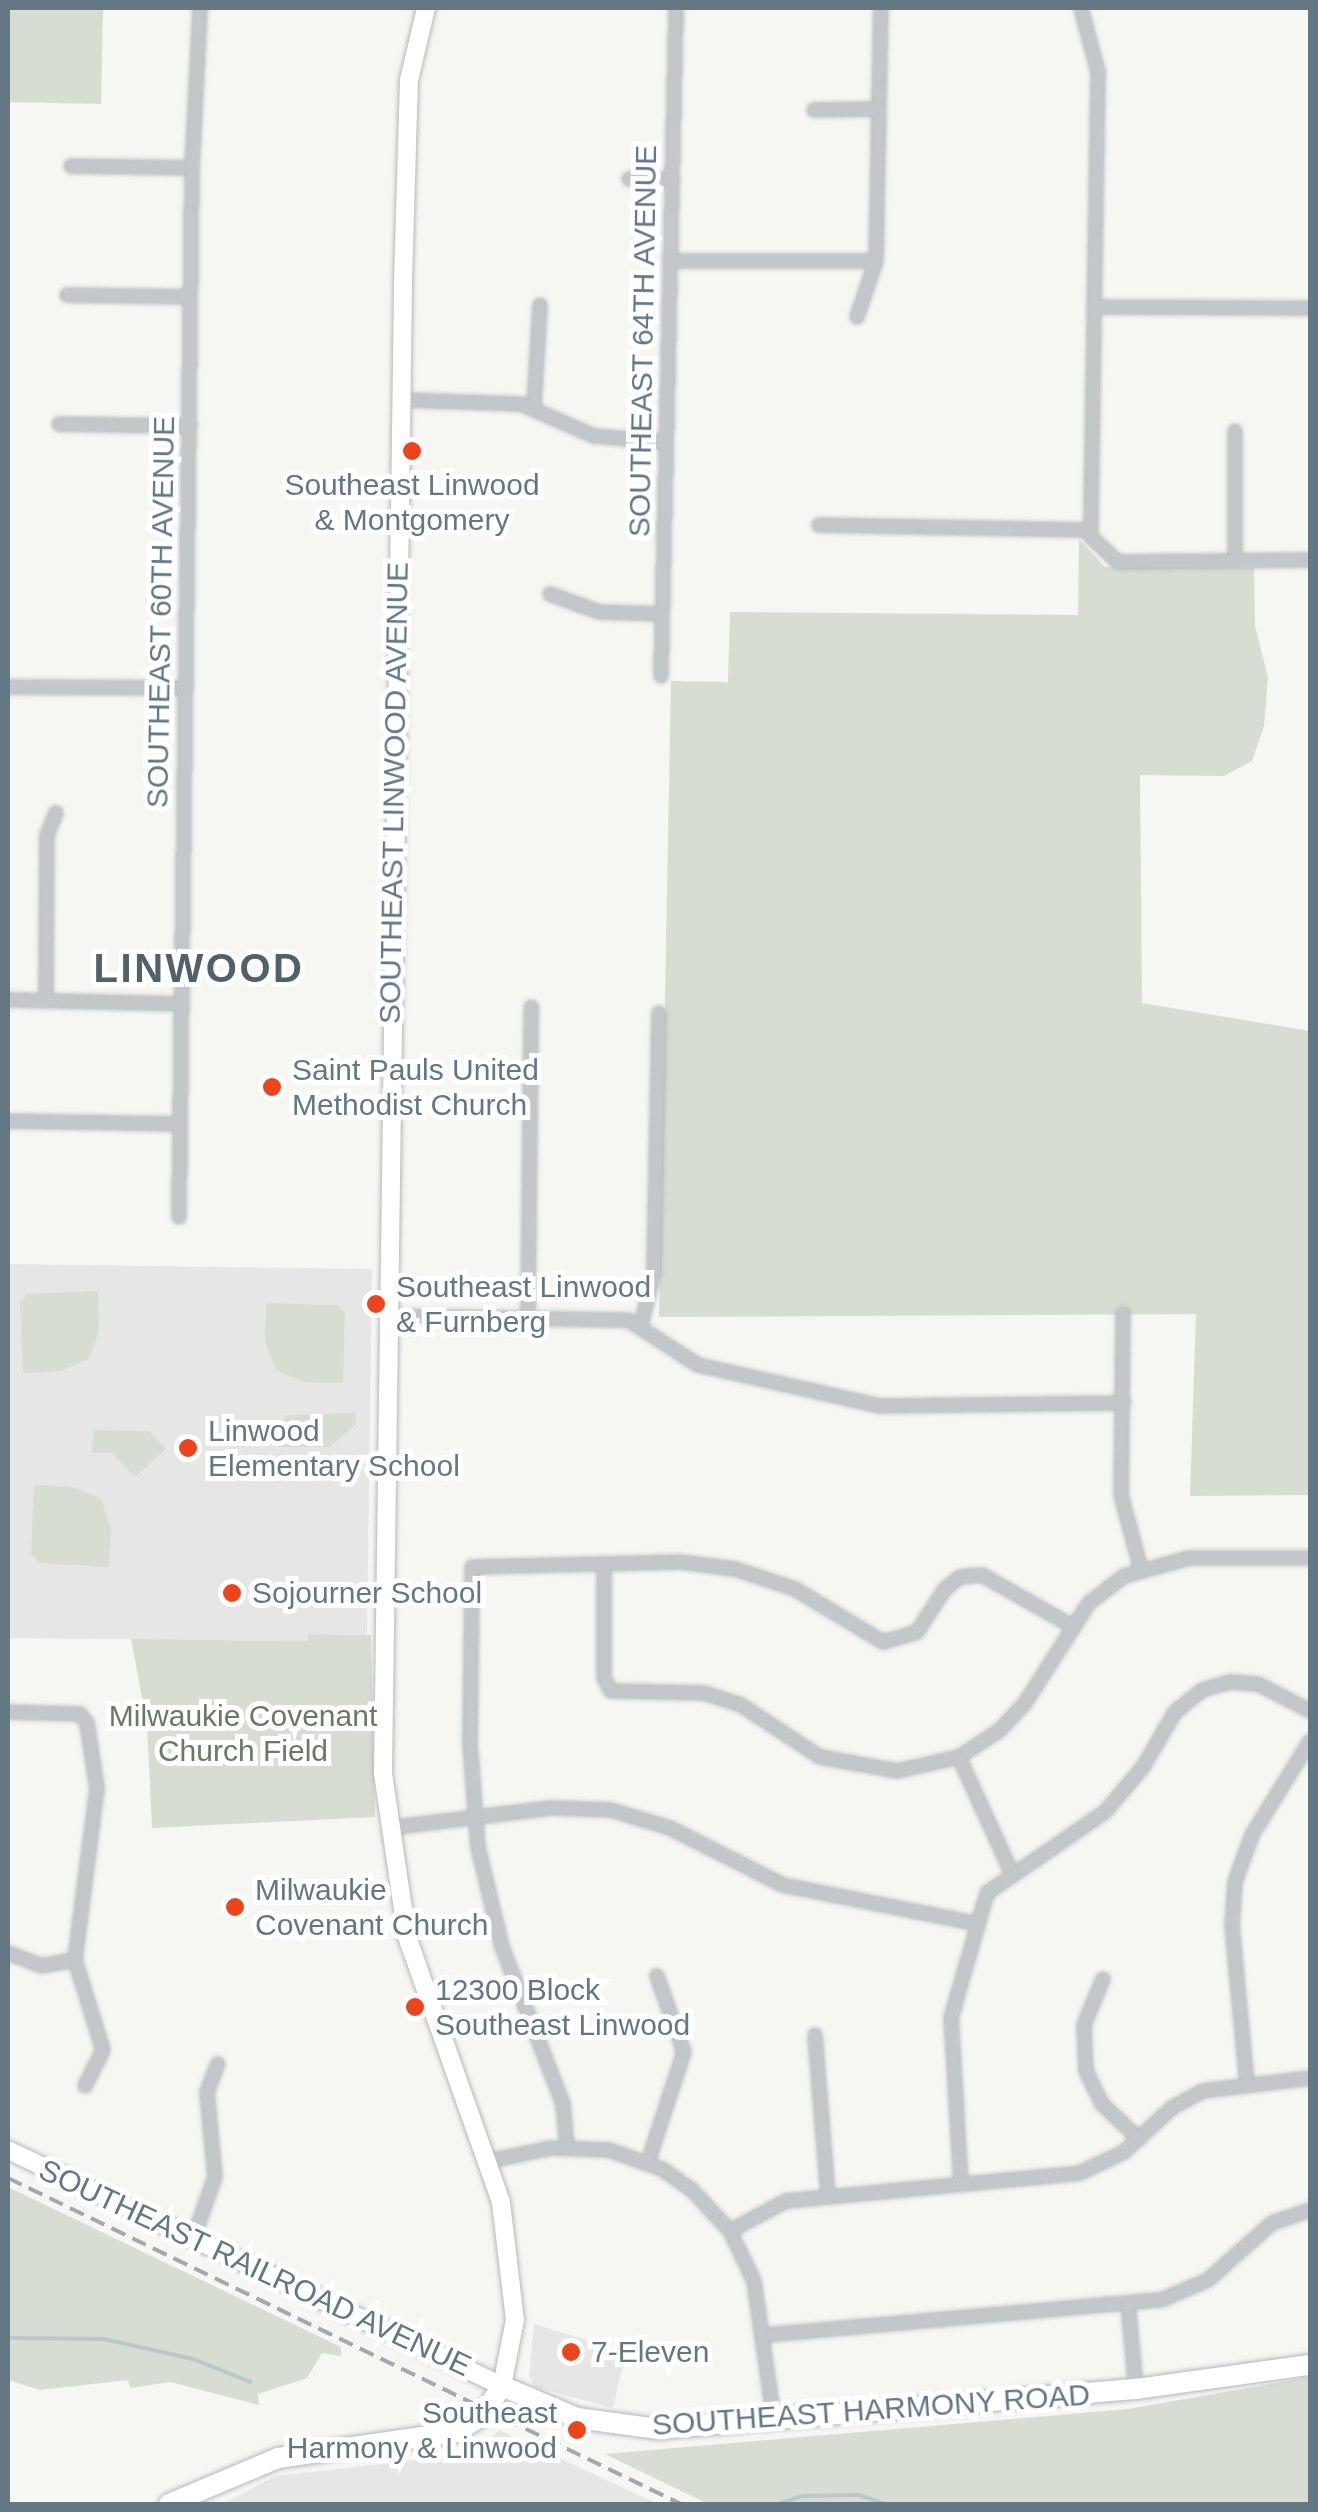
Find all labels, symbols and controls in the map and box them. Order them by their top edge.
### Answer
street label: SOUTHEAST 64TH AVENUE [622,143,664,539]
street label: SOUTHEAST 60TH AVENUE [140,414,182,810]
marker: Southeast Linwood & Montgomery [401,440,423,462]
place label: Southeast Linwood & Montgomery [284,467,540,538]
street label: SOUTHEAST LINWOOD AVENUE [372,560,416,1026]
district label: LINWOOD [94,944,304,992]
place label: Saint Pauls United Methodist Church [292,1052,539,1122]
marker: Saint Pauls United Methodist Church [261,1076,283,1098]
place label: Southeast Linwood & Furnberg [396,1269,651,1340]
marker: Southeast Linwood & Furnberg [365,1293,387,1315]
place label: Linwood Elementary School [208,1413,460,1484]
marker: Linwood Elementary School [177,1437,199,1459]
place label: Sojourner School [252,1575,482,1611]
marker: Sojourner School [221,1582,243,1604]
park label: Milwaukie Covenant Church Field [109,1698,377,1768]
place label: Milwaukie Covenant Church [255,1872,488,1942]
marker: Milwaukie Covenant Church [224,1896,246,1918]
place label: 12300 Block Southeast Linwood [435,1972,690,2042]
marker: 12300 Block Southeast Linwood [404,1996,426,2018]
street label: SOUTHEAST RAILROAD AVENUE [32,2151,478,2385]
place label: 7-Eleven [591,2334,709,2370]
marker: 7-Eleven [560,2341,582,2363]
street label: SOUTHEAST HARMONY ROAD [650,2377,1092,2443]
place label: Southeast Harmony & Linwood [287,2395,557,2466]
marker: Southeast Harmony & Linwood [566,2419,588,2441]

